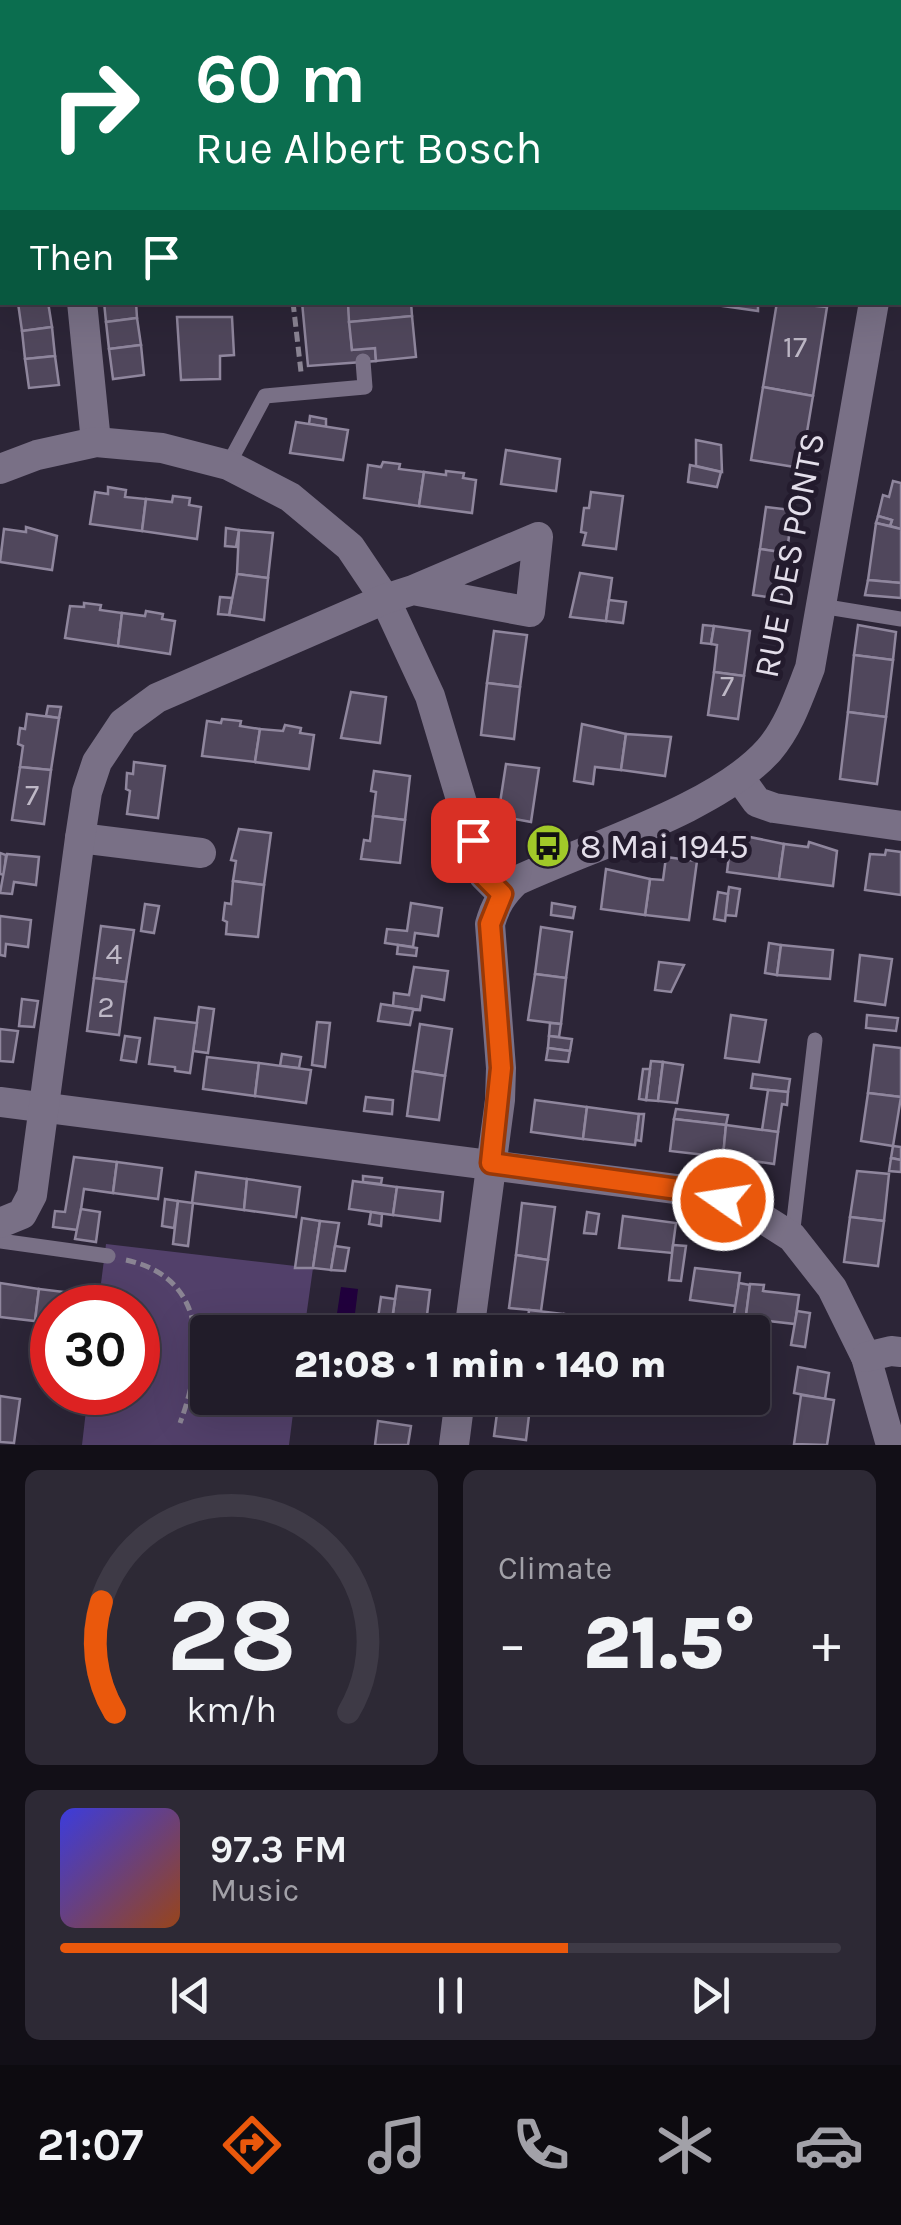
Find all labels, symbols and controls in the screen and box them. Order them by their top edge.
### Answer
text: 60 m [195,38,366,120]
icon: right [30,40,160,170]
text: Rue Albert Bosch [195,122,542,174]
icon: arrive [134,230,189,285]
text: Then [30,235,114,280]
house number: 17 [783,329,807,365]
street label: RUE DES PONTS [746,429,833,681]
house number: 7 [720,668,734,704]
house number: 7 [25,777,39,813]
pin [431,798,516,883]
icon: arrive [446,813,501,868]
bus stop icon: 8 Mai 1945 [525,823,571,869]
place label: 8 Mai 1945 [580,826,749,867]
house number: 4 [106,936,123,972]
house number: 2 [97,989,115,1025]
position arrow [671,1148,775,1252]
speed limit sign: 30 [30,1285,160,1415]
text: 21:08 · 1 min · 140 m [294,1342,666,1387]
text: Climate [498,1550,612,1587]
text: 28 [166,1575,297,1696]
text: 21.5° [583,1599,756,1687]
text: − [498,1612,527,1676]
text: + [812,1612,841,1676]
text: km/h [186,1689,277,1731]
text: 97.3 FM [210,1827,348,1872]
text: Music [210,1872,299,1909]
icon: previous [163,1968,218,2023]
icon: pause [423,1968,478,2023]
icon: next [683,1968,738,2023]
icon: directions [217,2110,287,2180]
icon: music [362,2110,432,2180]
icon: phone [506,2110,576,2180]
icon: climate [650,2110,720,2180]
icon: car [794,2110,864,2180]
text: 21:07 [37,2119,143,2171]

